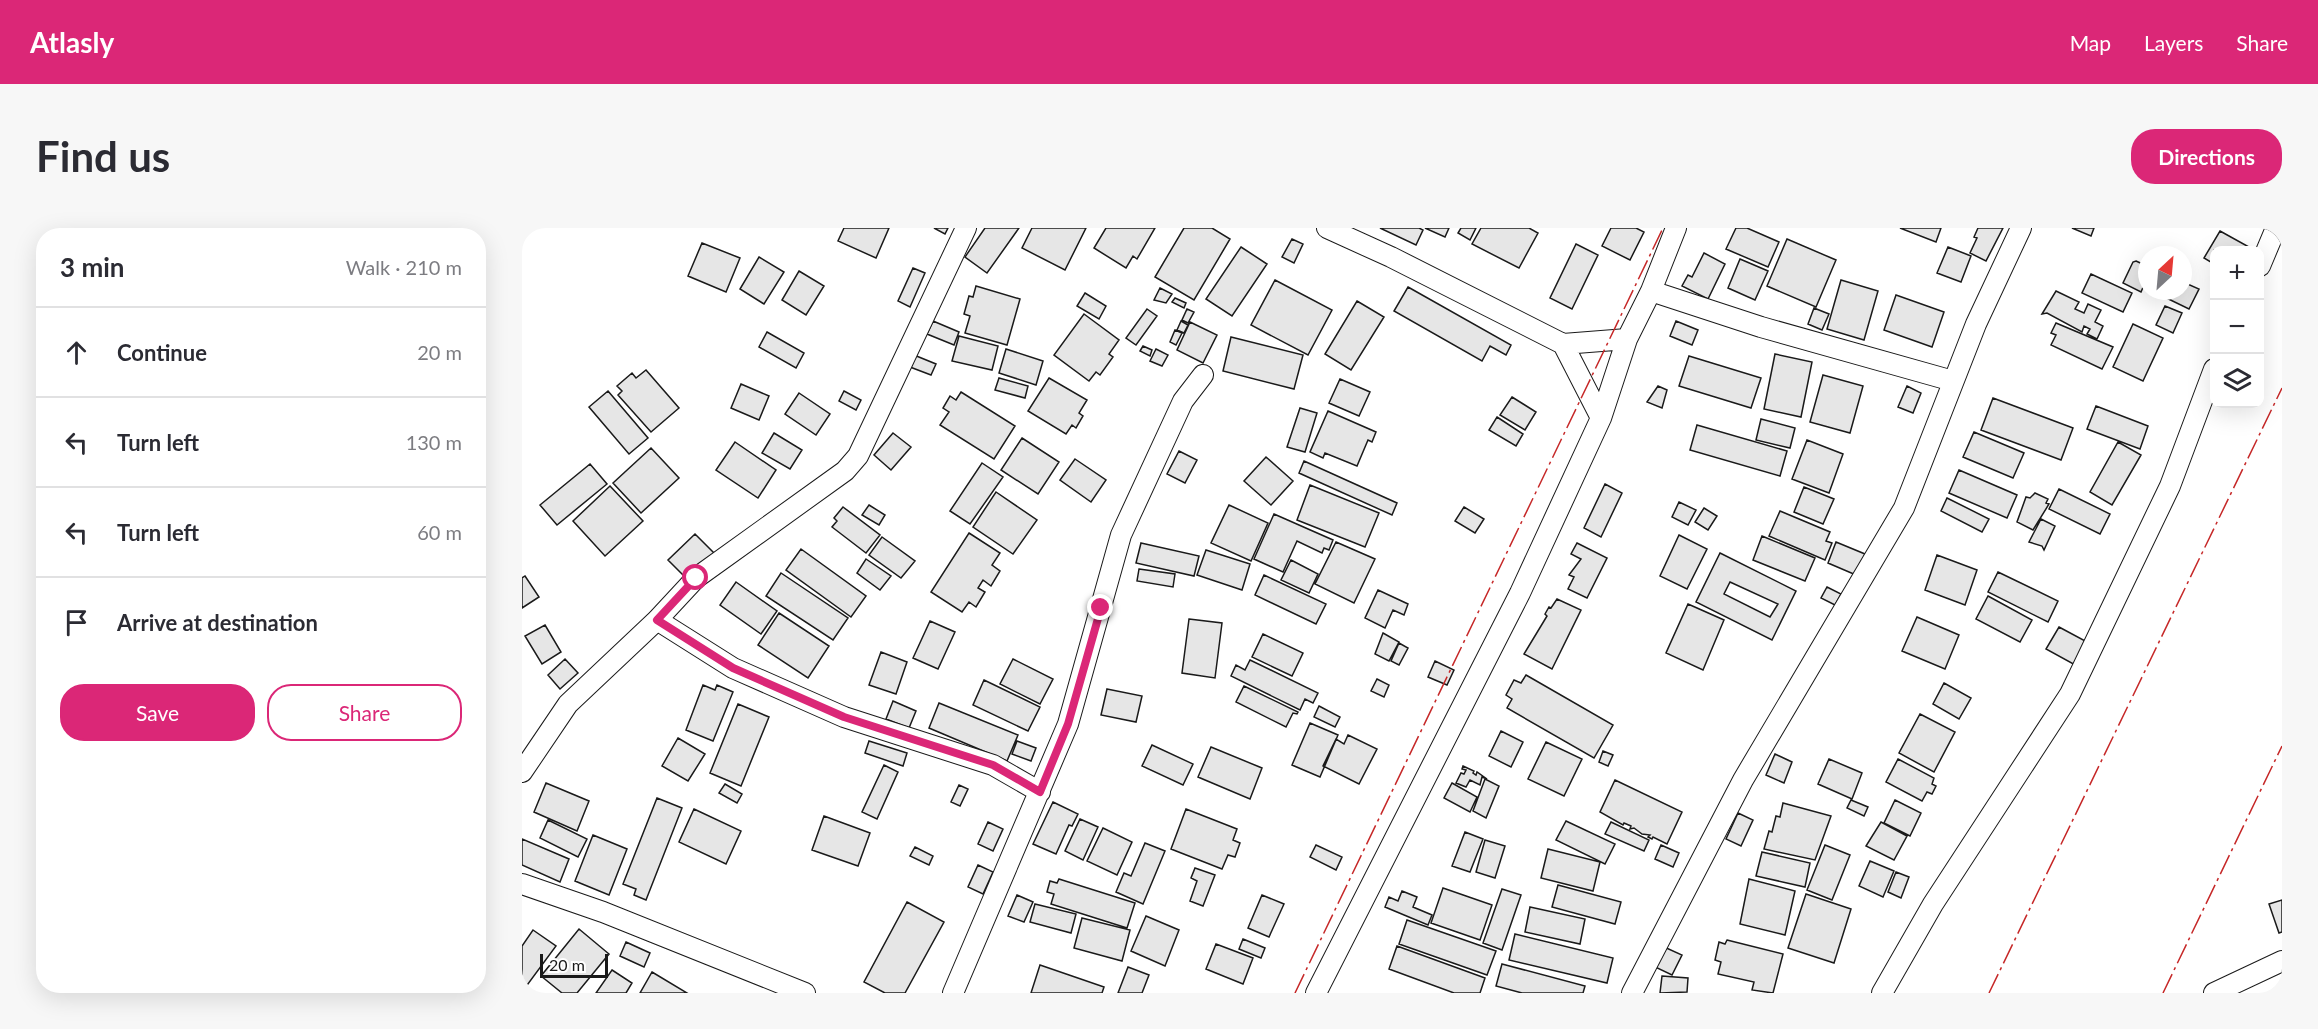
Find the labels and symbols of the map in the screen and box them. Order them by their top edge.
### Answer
north arrow [2138,246,2192,300]
route start [682,564,708,590]
route end [1087,594,1113,620]
scale bar [540,951,608,978]

